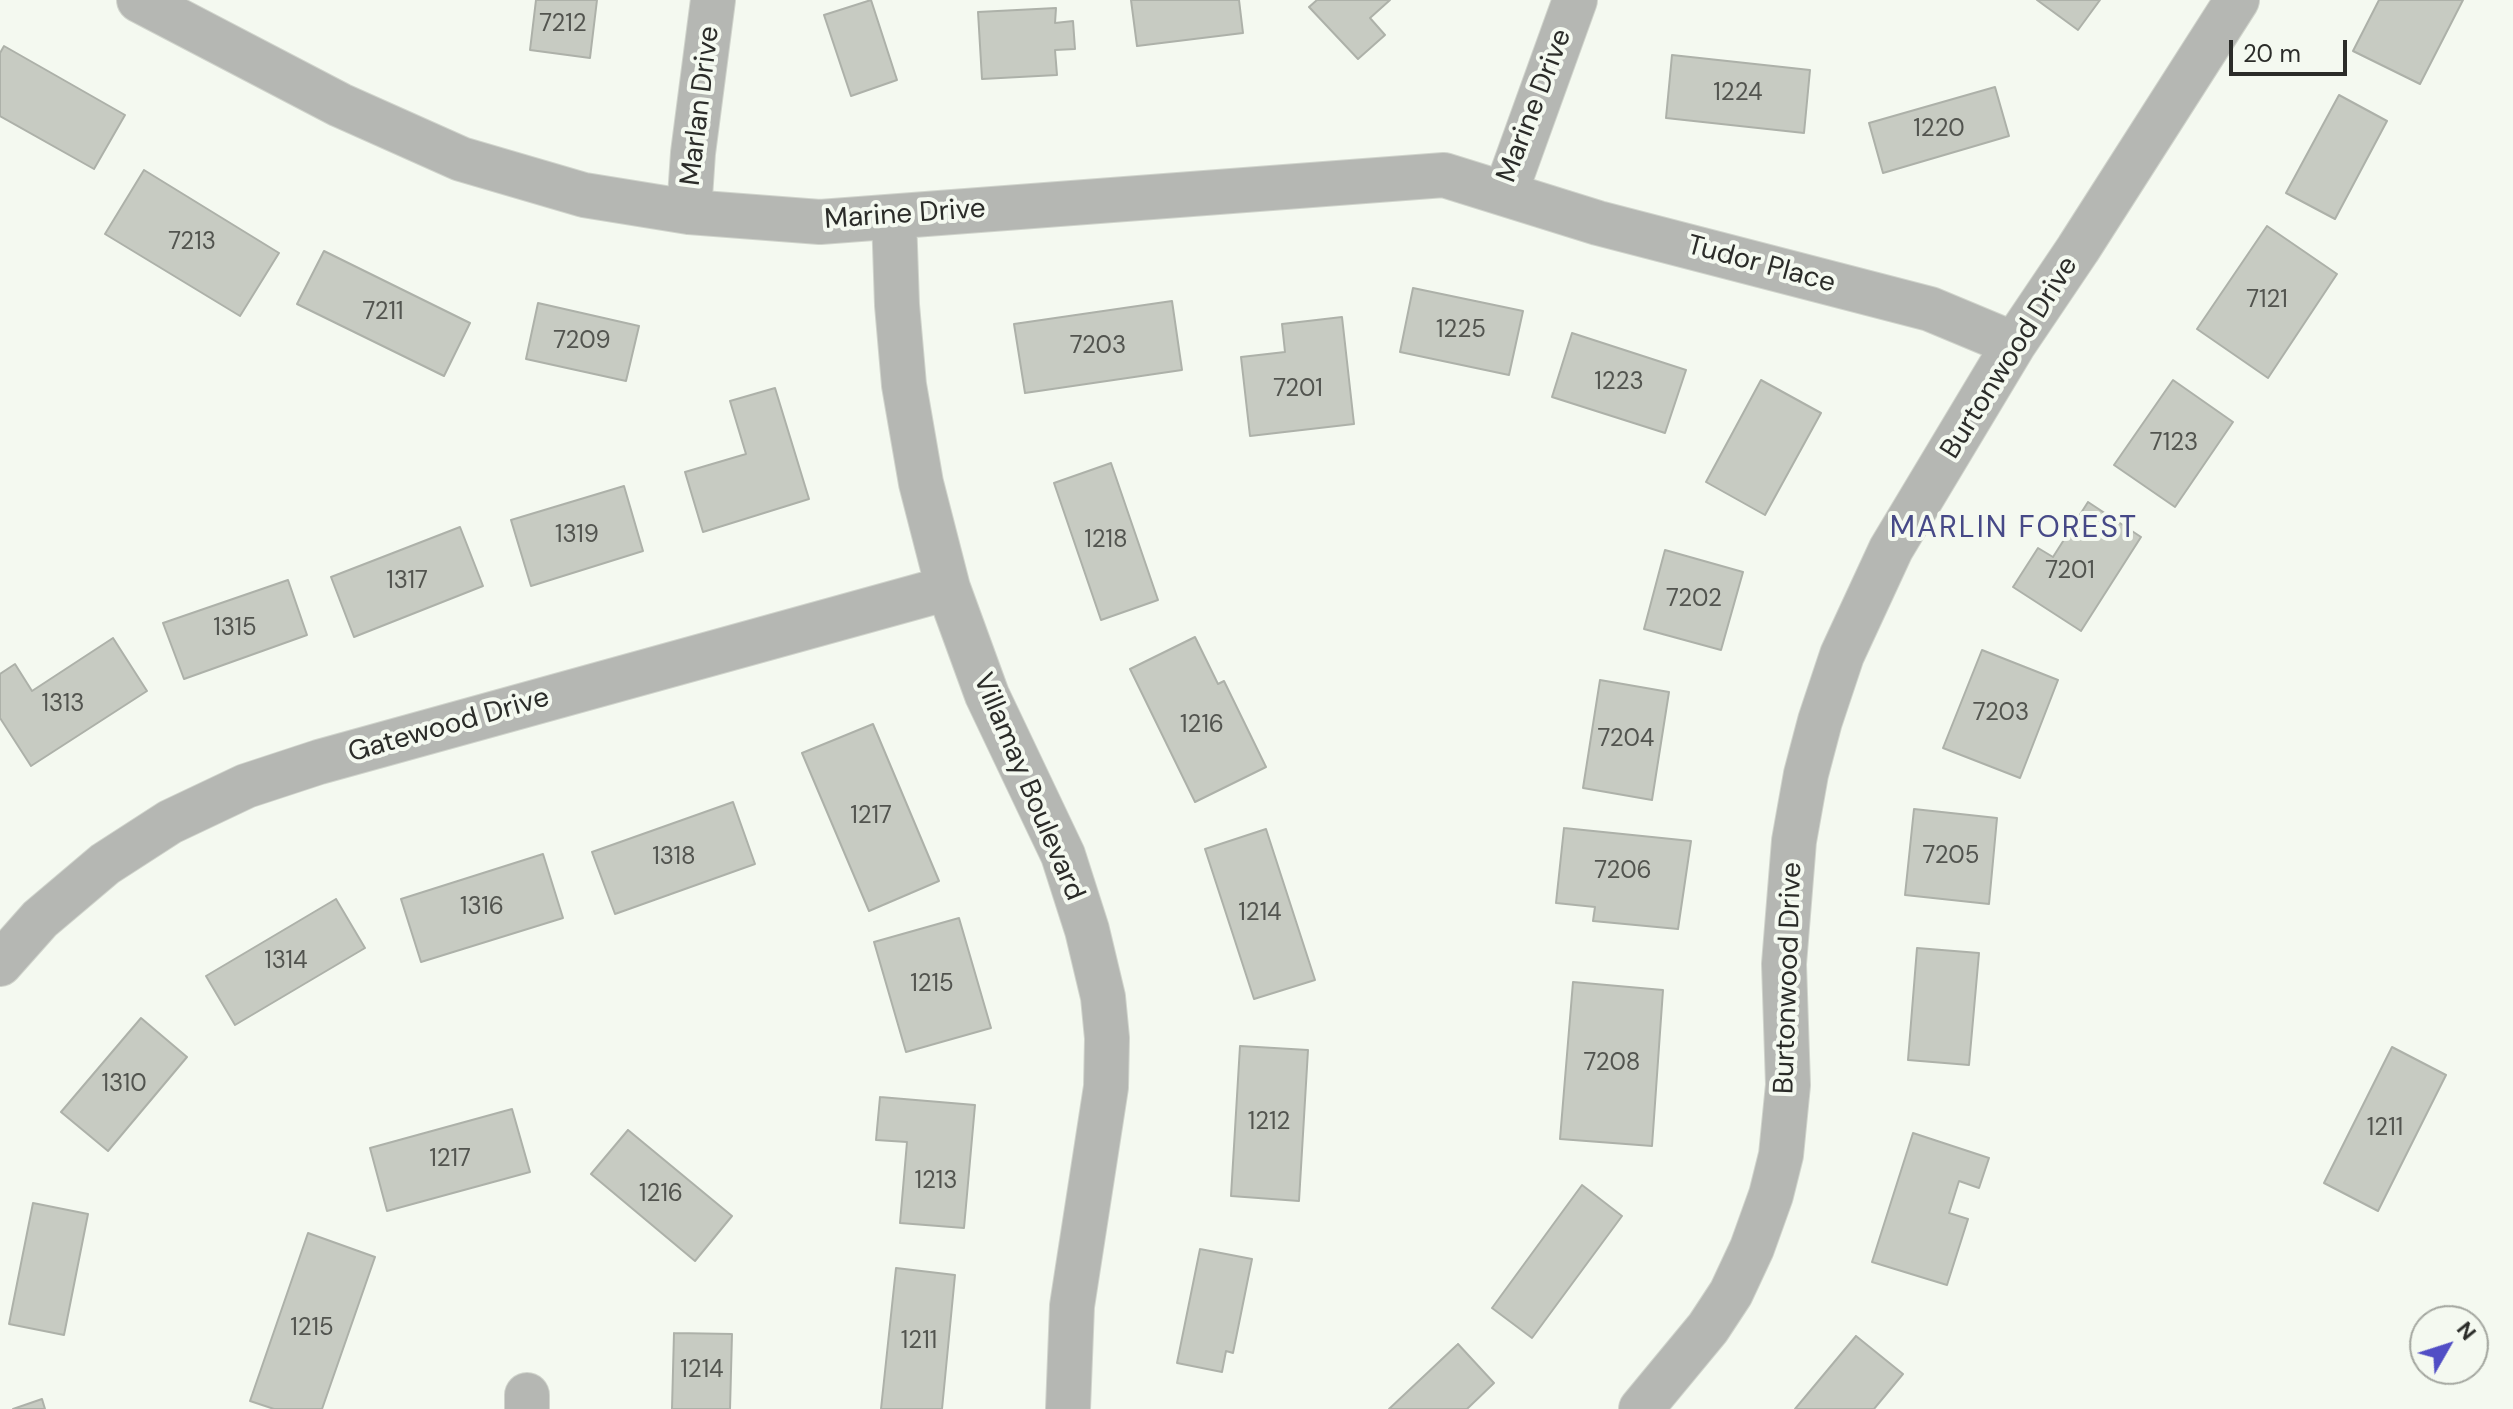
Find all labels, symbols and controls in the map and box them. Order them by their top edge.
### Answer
house number: 7212 [539,11,587,39]
street label: Marlan Drive [675,24,727,188]
scale bar [2233,24,2351,74]
street label: Marine Drive [1490,25,1580,187]
text: 20 m [2243,38,2301,69]
house number: 1224 [1713,80,1763,108]
house number: 1220 [1913,116,1965,144]
street label: Marine Drive [823,193,987,237]
house number: 7213 [168,229,216,257]
street label: Tudor Place [1683,229,1839,301]
street label: Burtonwood Drive [1934,251,2086,465]
house number: 7121 [2246,287,2288,315]
house number: 7211 [363,299,403,327]
house number: 1225 [1436,317,1486,345]
house number: 7209 [553,328,611,356]
house number: 7203 [1070,333,1126,361]
house number: 1223 [1594,369,1644,397]
house number: 7201 [1273,376,1323,404]
house number: 7123 [2150,430,2198,458]
district label: MARLIN FOREST [1890,511,2138,547]
house number: 1319 [555,522,599,550]
house number: 1218 [1084,527,1128,555]
house number: 7201 [2045,558,2095,586]
house number: 1317 [386,568,428,596]
house number: 7202 [1666,586,1722,614]
house number: 1315 [213,615,257,643]
street label: Villamay Boulevard [965,668,1091,906]
street label: Gatewood Drive [345,681,553,771]
house number: 1313 [42,691,84,719]
house number: 7203 [1973,700,2029,728]
house number: 1216 [1180,712,1224,740]
house number: 7204 [1598,726,1654,754]
house number: 1217 [850,803,892,831]
house number: 7205 [1923,843,1979,871]
house number: 1318 [652,844,696,872]
house number: 7206 [1594,858,1652,886]
street label: Burtonwood Drive [1768,862,1810,1094]
house number: 1316 [460,894,504,922]
house number: 1214 [1238,900,1282,928]
house number: 1314 [264,948,308,976]
house number: 1215 [910,971,954,999]
house number: 7208 [1584,1050,1640,1078]
house number: 1310 [101,1071,147,1099]
house number: 1212 [1248,1109,1290,1137]
house number: 1211 [2367,1115,2403,1143]
house number: 1217 [429,1146,471,1174]
house number: 1213 [915,1168,957,1196]
house number: 1216 [639,1181,683,1209]
north arrow [2409,1305,2489,1385]
house number: 1215 [290,1315,334,1343]
text: N [2450,1315,2483,1346]
house number: 1211 [901,1328,937,1356]
house number: 1214 [680,1357,724,1385]

